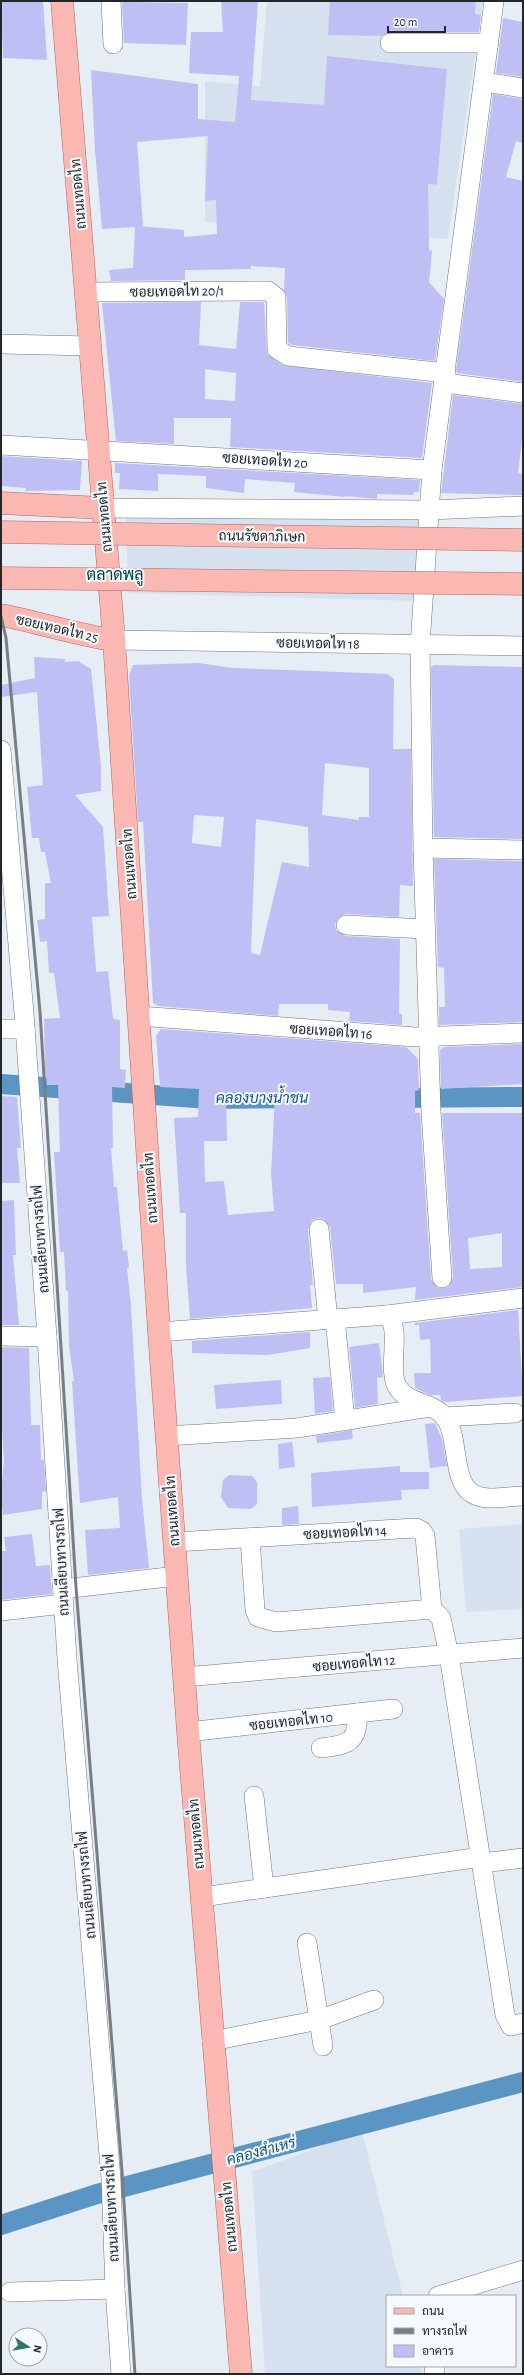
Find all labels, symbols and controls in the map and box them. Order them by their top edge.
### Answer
scale bar [388,8,445,34]
text: 20 m [394,16,417,28]
street label: ถนนเทอดไท [67,158,89,230]
street label: ซอยเทอดไท 20/1 [130,282,224,300]
street label: ซอยเทอดไท 20 [222,449,308,471]
street label: ถนนเทอดไท [93,481,115,553]
street label: ถนนรัชดาภิเษก [218,527,306,545]
district label: ตลาดพลู [86,567,144,586]
street label: ซอยเทอดไท 25 [14,611,100,645]
street label: ซอยเทอดไท 18 [276,634,360,652]
street label: ถนนเทอดไท [119,828,139,900]
street label: ซอยเทอดไท 16 [289,1020,373,1042]
water label: คลองบางน้ำชน [216,1085,309,1106]
street label: ถนนเทอดไท [140,1152,160,1224]
street label: ถนนเลียบทางรถไฟ [27,1184,52,1294]
street label: ถนนเทอดไท [162,1475,182,1547]
street label: ถนนเลียบทางรถไฟ [49,1508,72,1617]
street label: ซอยเทอดไท 14 [303,1522,387,1542]
street label: ซอยเทอดไท 12 [312,1651,396,1675]
street label: ซอยเทอดไท 10 [248,1709,334,1733]
street label: ถนนเทอดไท [185,1798,207,1870]
street label: ถนนเลียบทางรถไฟ [72,1830,99,1940]
water label: คลองสำเหร่ [224,2132,298,2168]
street label: ถนนเลียบทางรถไฟ [99,2154,122,2263]
street label: ถนนเทอดไท [218,2181,240,2253]
legend [386,2295,516,2367]
text: ถนน [422,2305,445,2317]
text: ทางรถไฟ [422,2323,467,2337]
north arrow [8,2327,48,2367]
text: N [31,2344,43,2354]
text: อาคาร [422,2345,454,2357]

